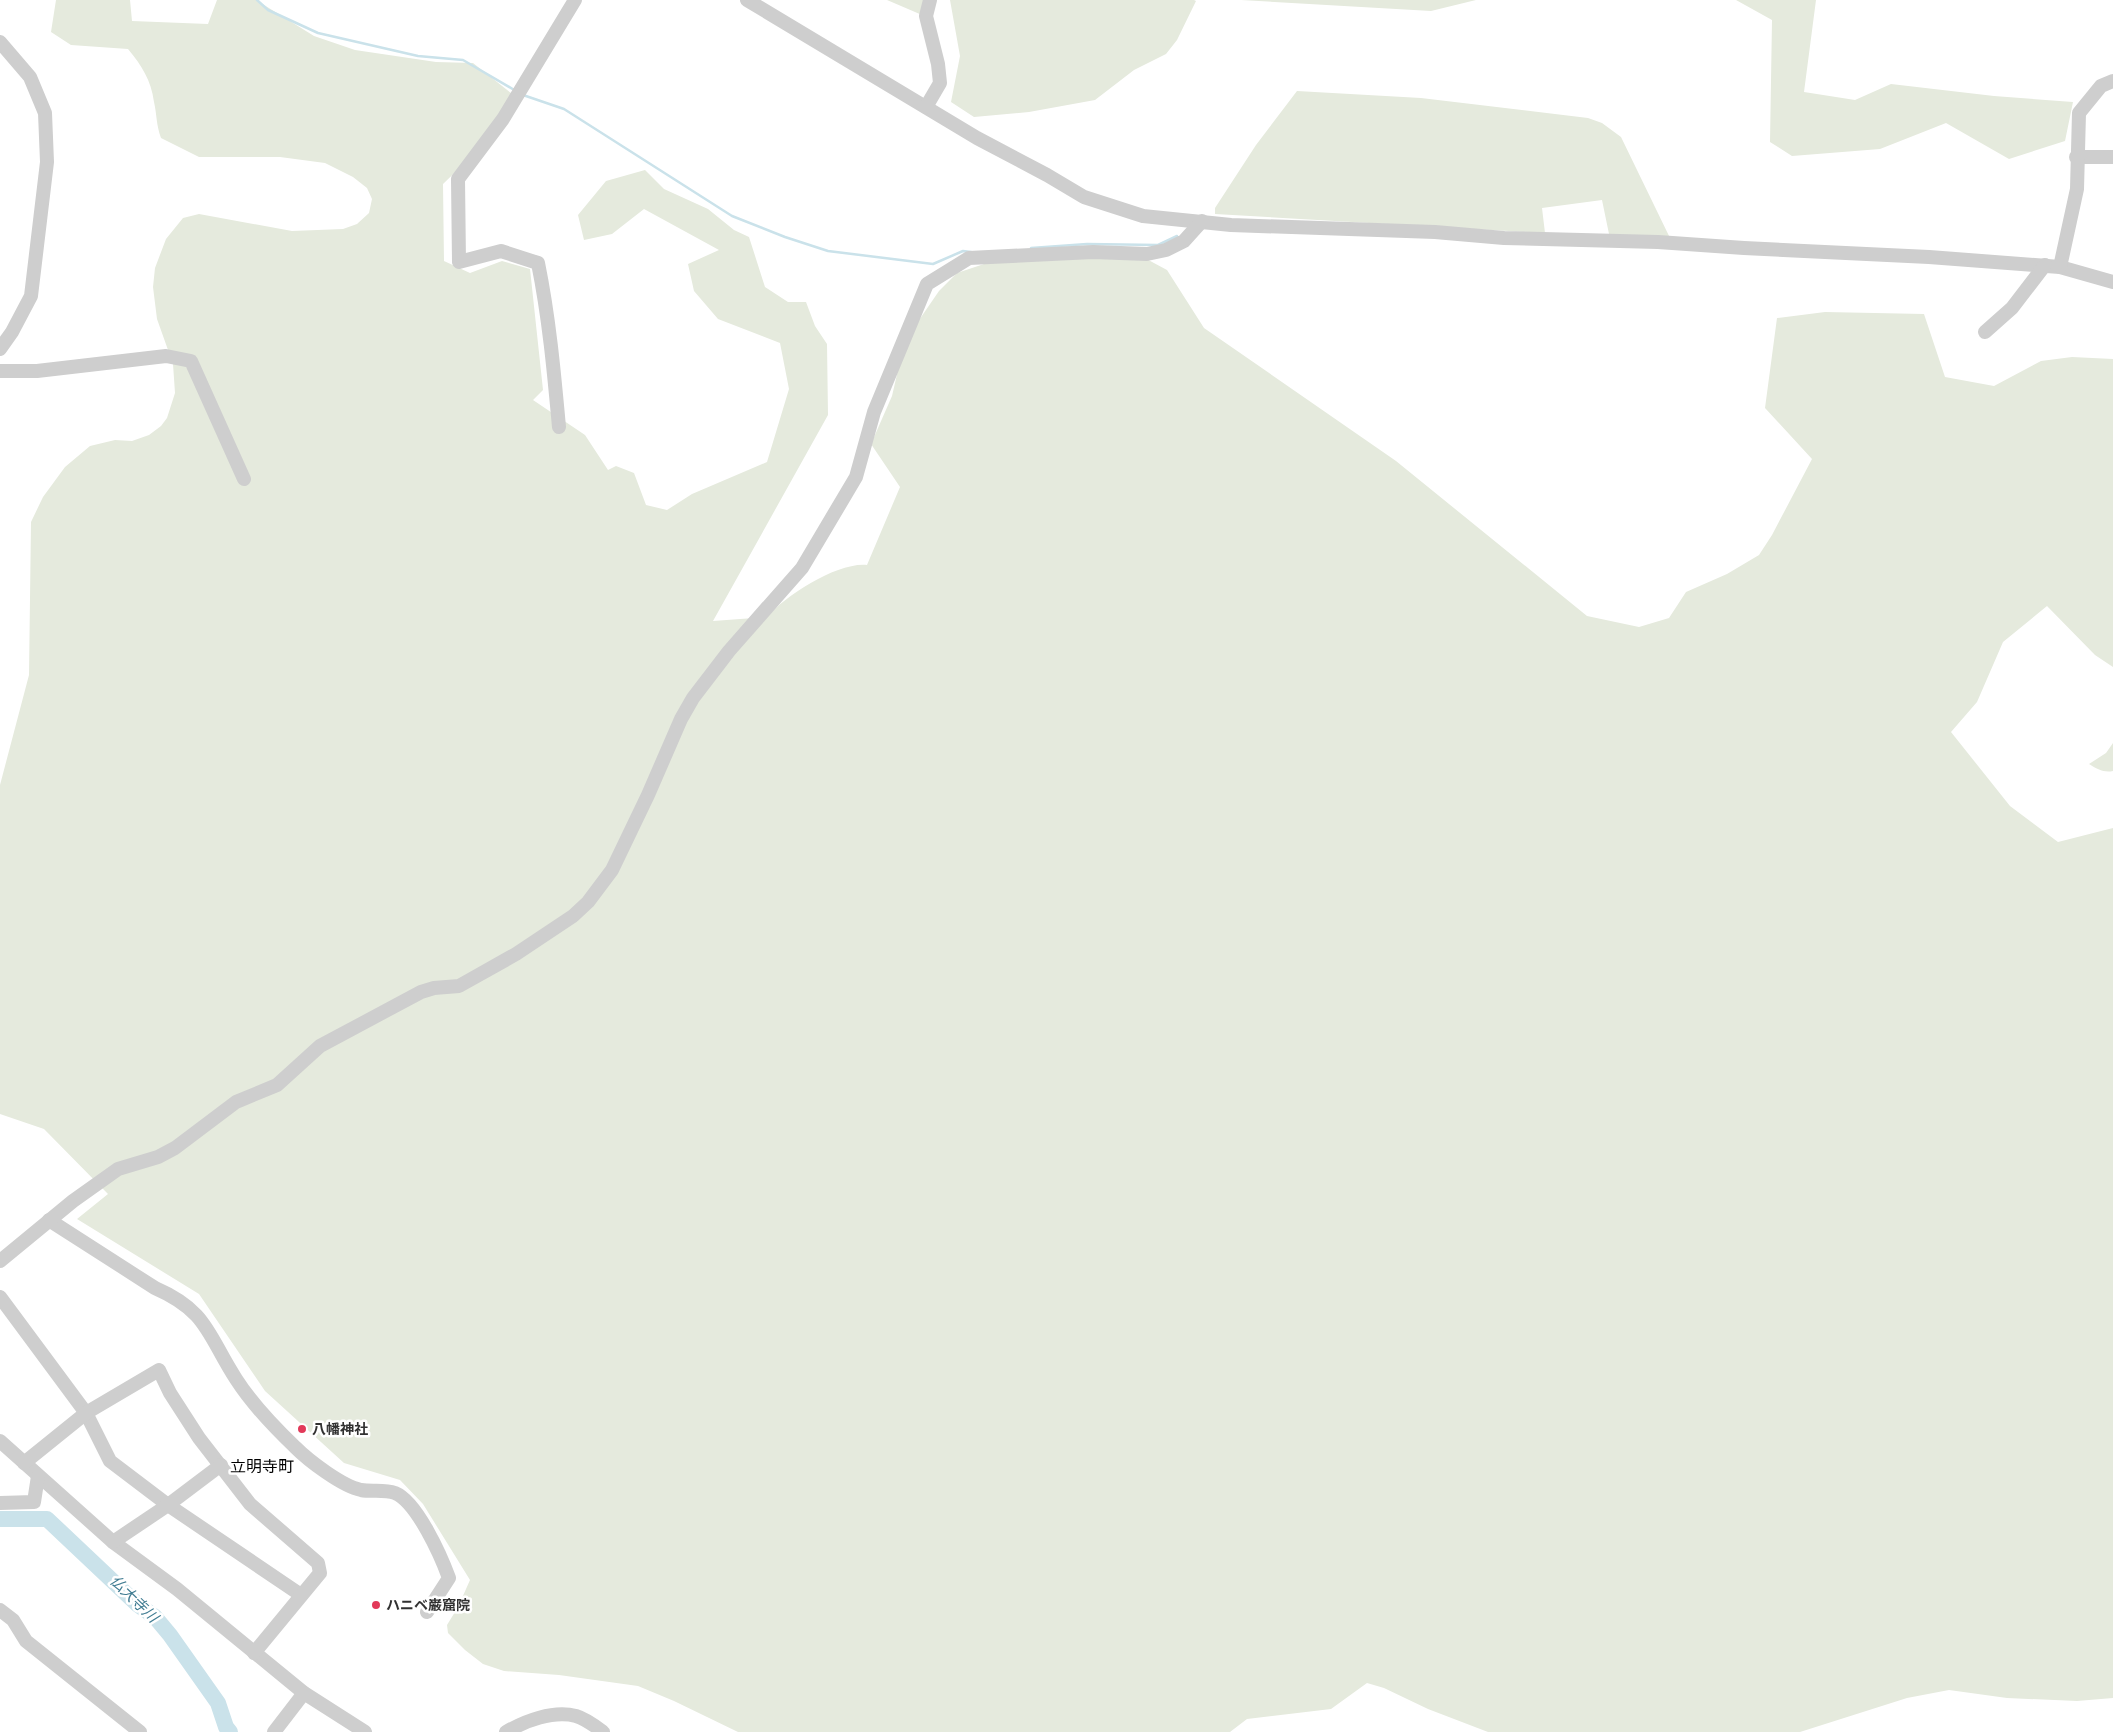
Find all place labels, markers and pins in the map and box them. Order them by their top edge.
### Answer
place label: 八幡神社 [312,1420,368,1437]
marker: 八幡神社 [296,1423,308,1435]
place label: ハニベ巌窟院 [386,1596,470,1613]
marker: ハニベ巌窟院 [370,1599,382,1611]

